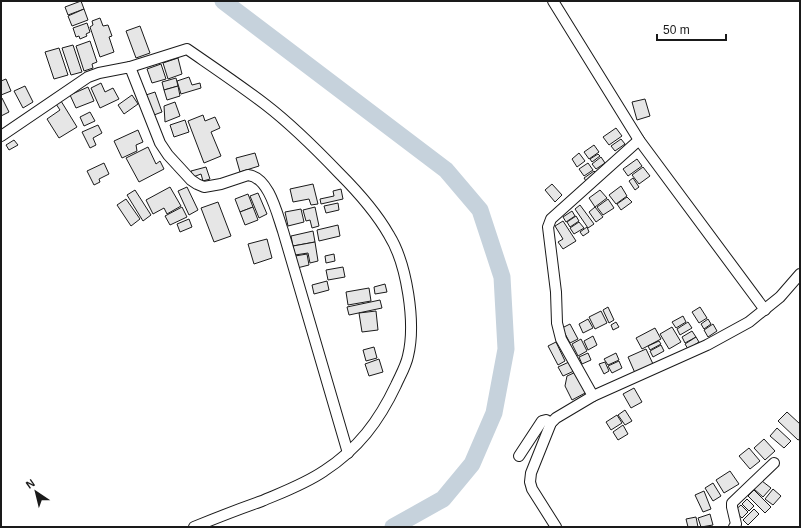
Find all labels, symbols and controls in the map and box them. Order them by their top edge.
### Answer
scale bar [657,16,726,42]
text: 50 m [663,23,690,37]
north arrow [16,472,56,512]
text: N [24,477,37,491]

